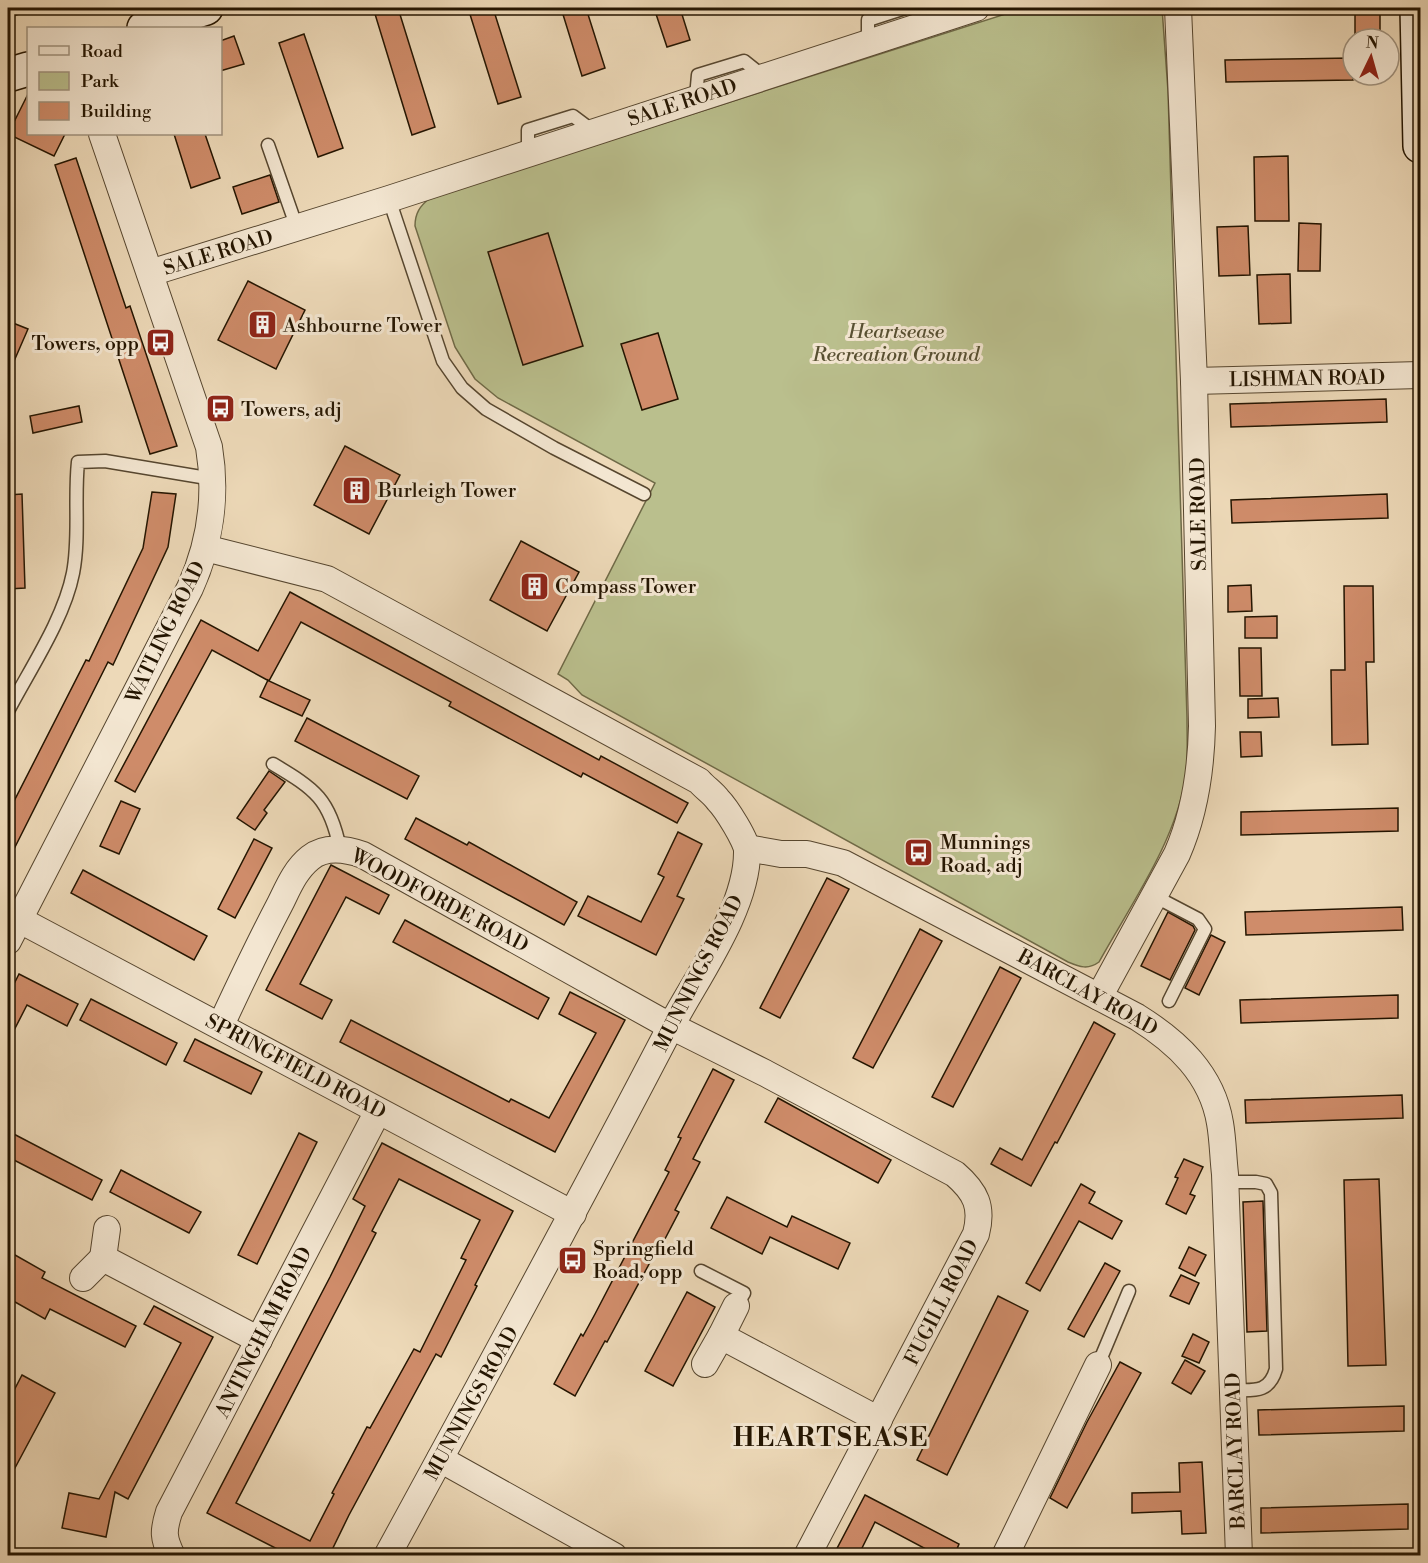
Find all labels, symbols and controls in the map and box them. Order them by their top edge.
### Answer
legend [27,27,222,135]
north arrow [1341,27,1401,87]
text: N [1365,33,1380,54]
text: Road [81,40,124,63]
text: Park [81,70,120,93]
street label: SALE ROAD [625,74,740,133]
text: Building [80,100,152,123]
street label: SALE ROAD [160,225,276,282]
building icon: Ashbourne Tower [246,309,278,341]
place label: Ashbourne Tower [282,314,442,339]
park label: Heartsease Recreation Ground [812,320,980,368]
bus stop icon: Towers, opp [144,327,176,359]
place label: Towers, opp [32,332,139,357]
street label: LISHMAN ROAD [1229,366,1385,393]
bus stop icon: Towers, adj [204,393,236,425]
place label: Towers, adj [241,398,342,423]
street label: SALE ROAD [1186,457,1213,571]
building icon: Burleigh Tower [341,474,373,506]
place label: Burleigh Tower [377,479,517,504]
street label: WATLING ROAD [121,557,212,709]
building icon: Compass Tower [518,570,550,602]
place label: Compass Tower [555,575,697,600]
place label: Munnings Road, adj [940,831,1031,879]
bus stop icon: Munnings Road, adj [903,837,935,869]
street label: WOODFORDE ROAD [345,843,532,959]
street label: MUNNINGS ROAD [649,891,750,1056]
street label: BARCLAY ROAD [1012,944,1162,1042]
street label: SPRINGFIELD ROAD [201,1009,390,1126]
street label: FUGILL ROAD [900,1235,985,1370]
place label: Springfield Road, opp [593,1237,694,1285]
street label: ANTINGHAM ROAD [210,1243,318,1423]
bus stop icon: Springfield Road, opp [556,1244,588,1276]
street label: MUNNINGS ROAD [420,1322,525,1485]
street label: BARCLAY ROAD [1221,1372,1252,1531]
district label: HEARTSEASE [733,1422,929,1454]

